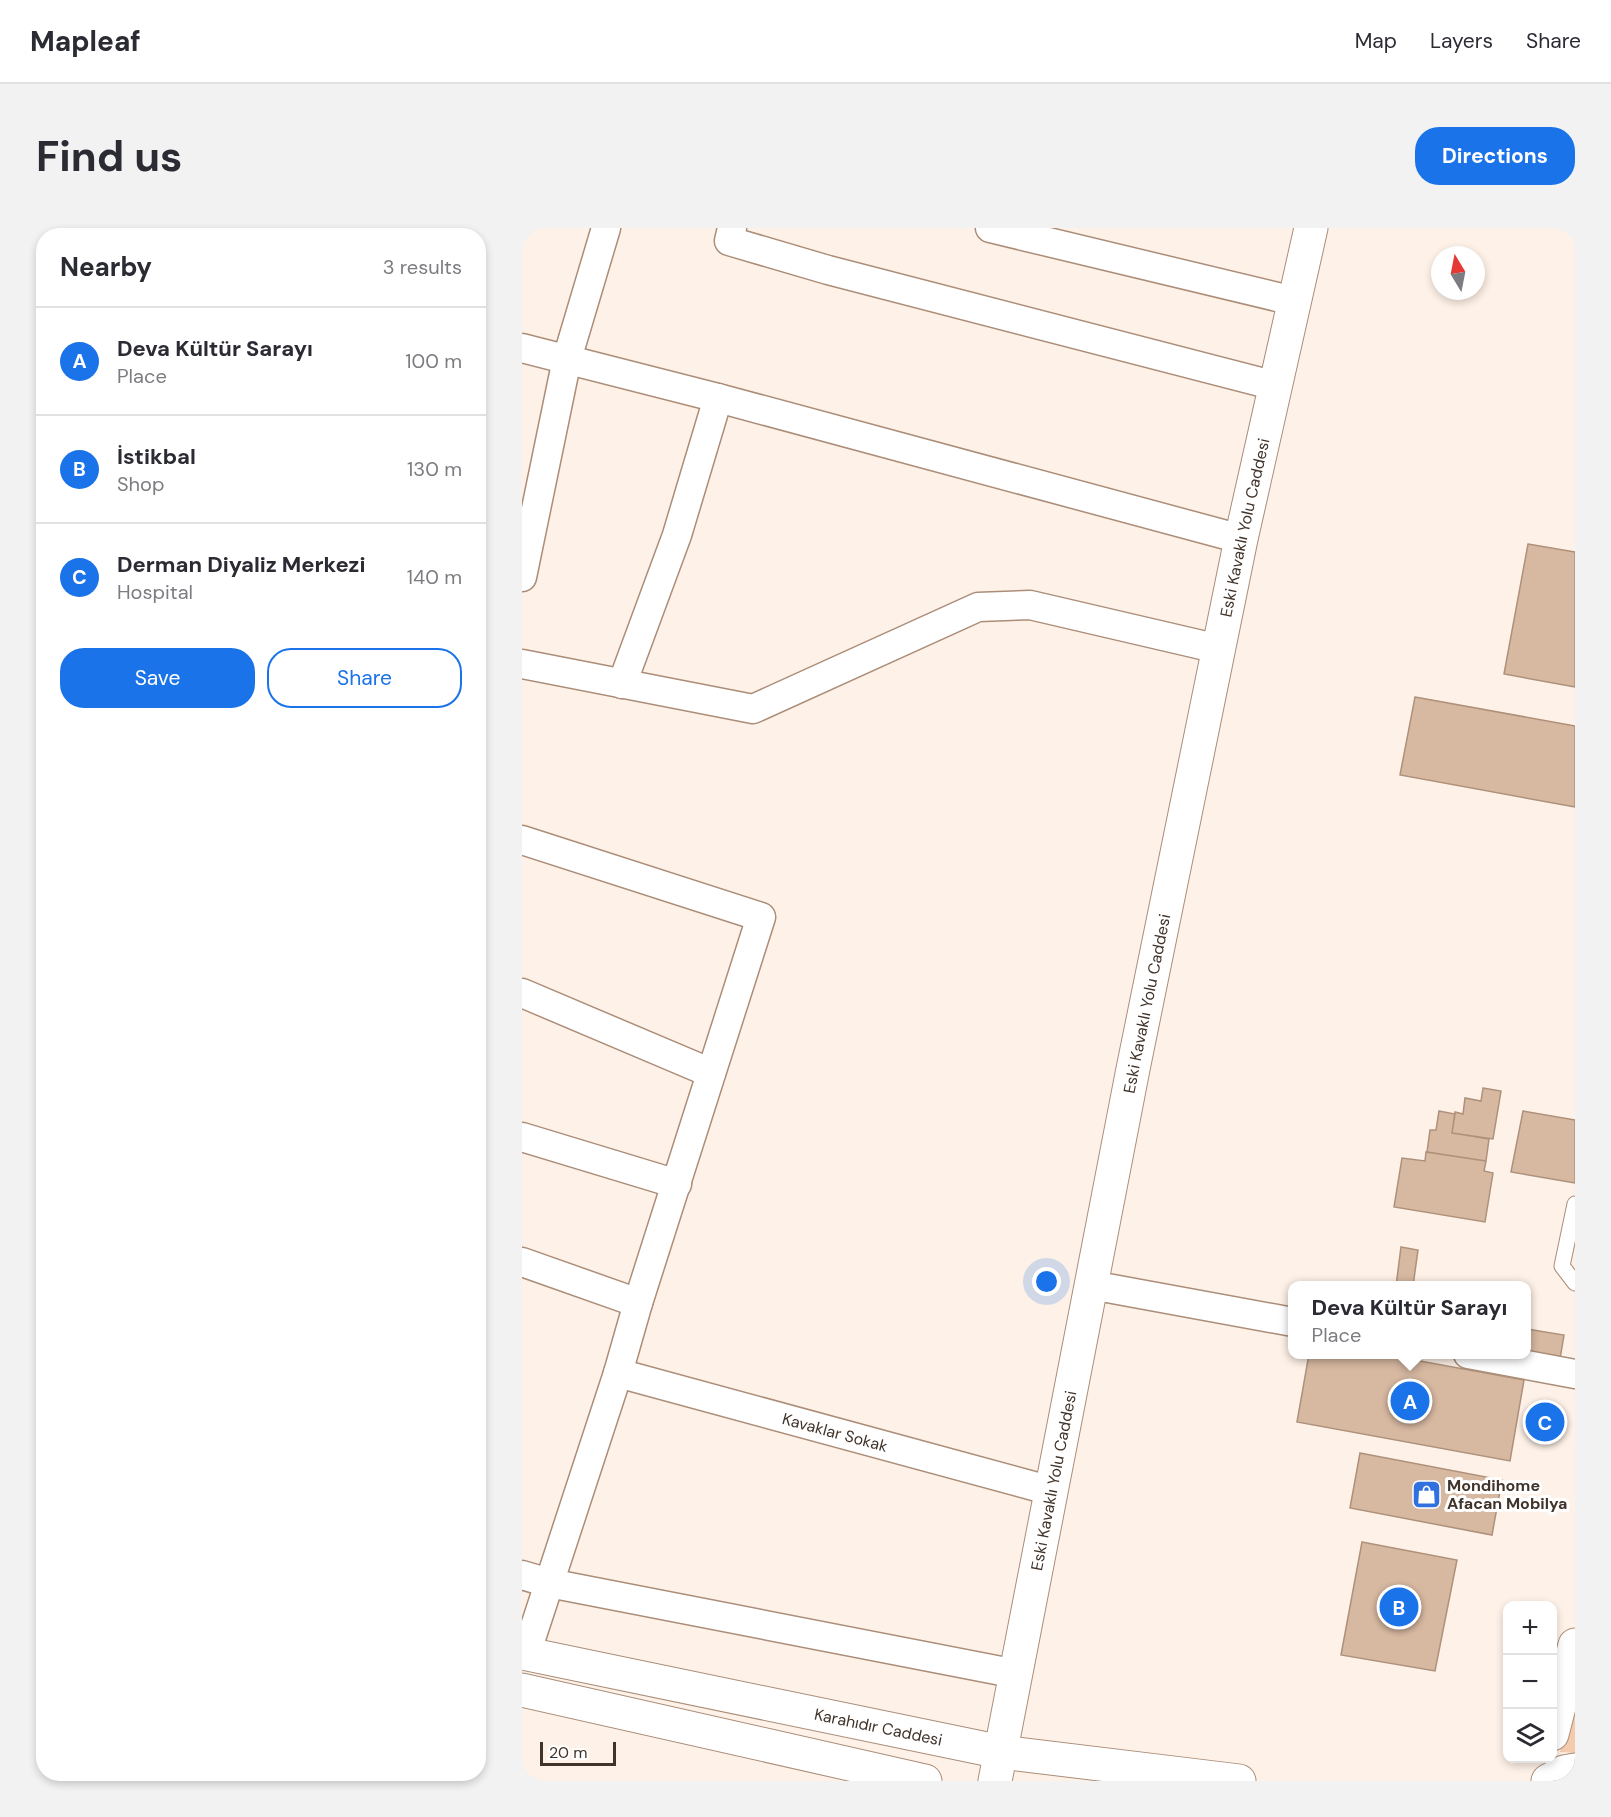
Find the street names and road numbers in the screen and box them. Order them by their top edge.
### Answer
street label: Eski Kavaklı Yolu Caddesi [1215,436,1274,619]
street label: Eski Kavaklı Yolu Caddesi [1119,912,1175,1095]
street label: Eski Kavaklı Yolu Caddesi [1026,1389,1081,1572]
street label: Kavaklar Sokak [780,1408,890,1457]
street label: Karahıdır Caddesi [812,1704,944,1751]

